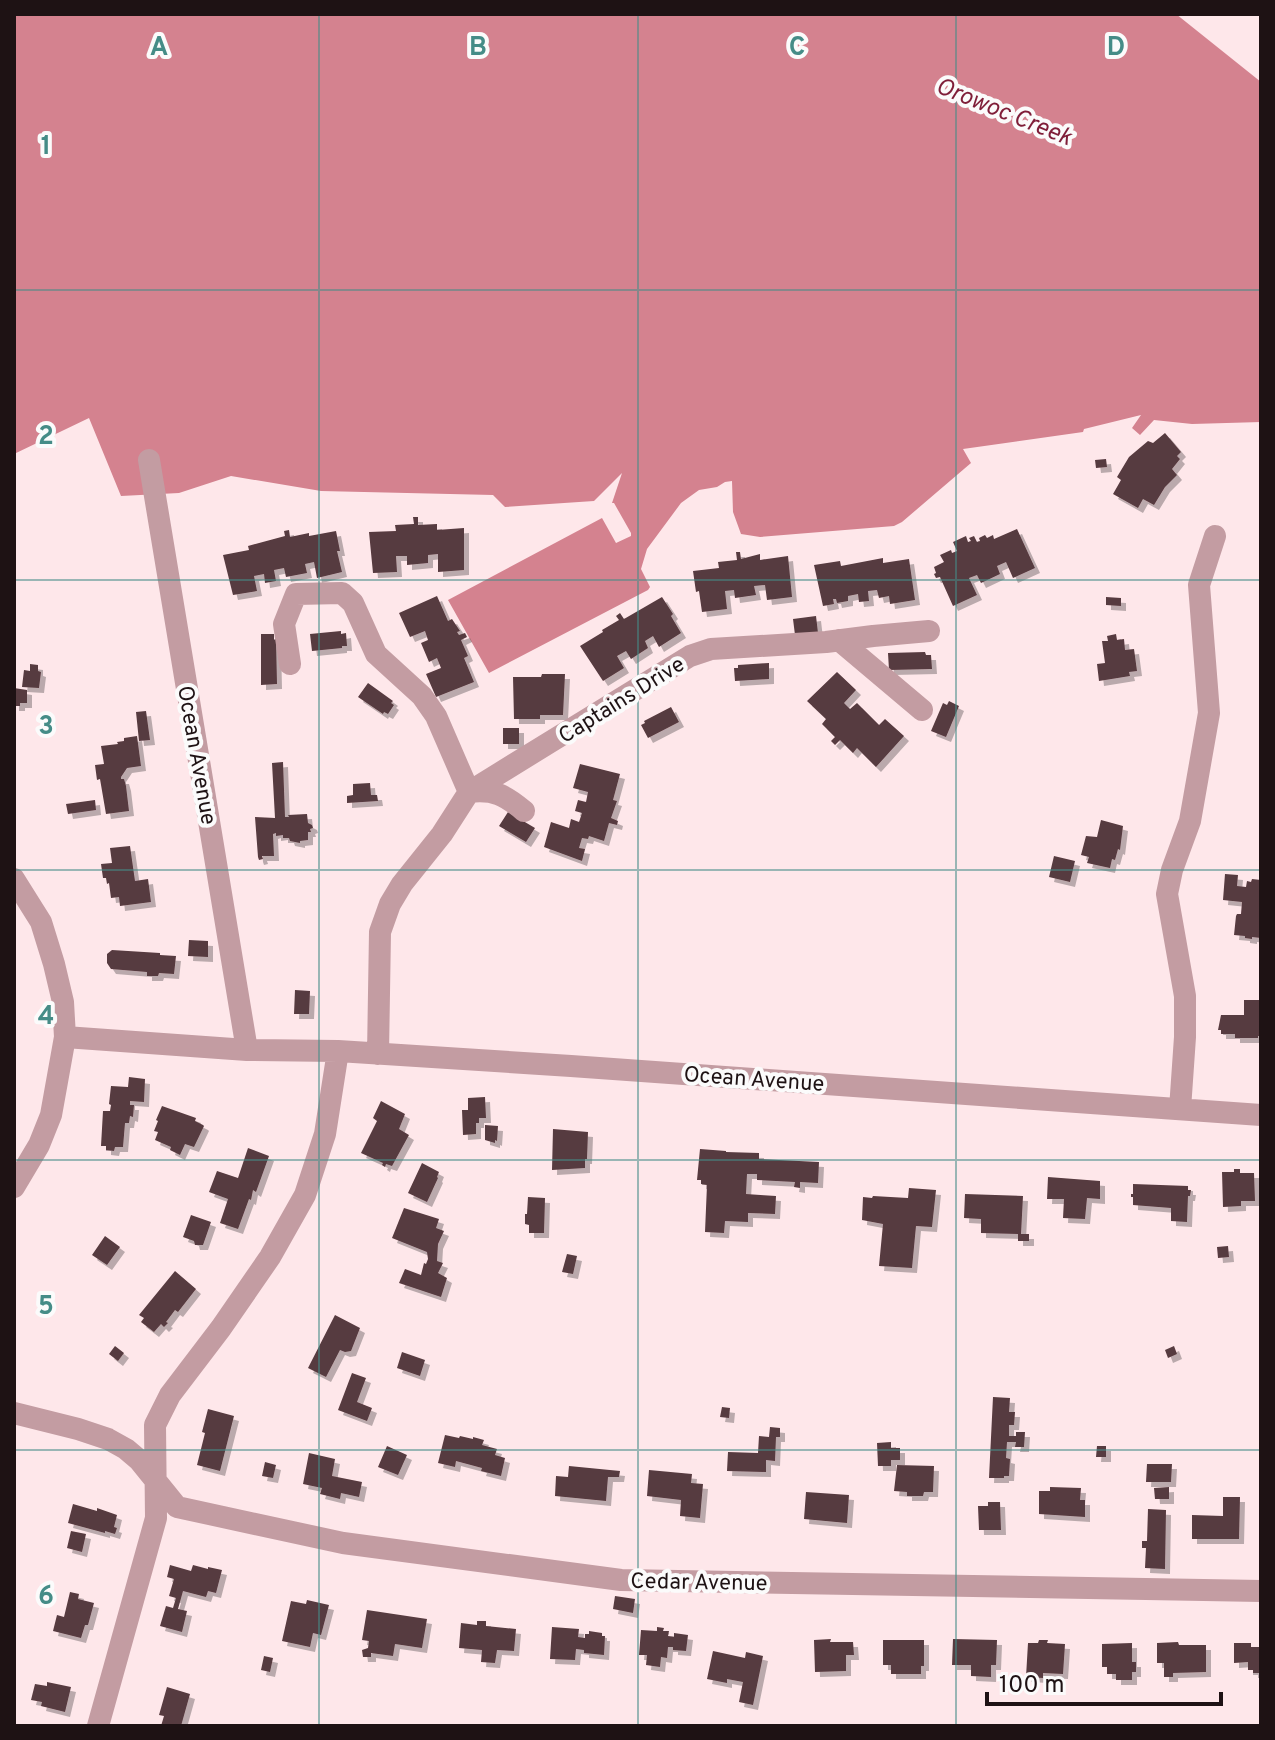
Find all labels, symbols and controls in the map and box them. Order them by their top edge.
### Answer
text: A [150,32,168,65]
text: B [469,32,487,65]
text: C [789,32,805,65]
text: D [1107,32,1125,65]
water label: Orowoc Creek [931,72,1077,154]
text: 1 [41,131,51,164]
text: 2 [38,421,54,454]
street label: Captains Drive [554,652,690,751]
street label: Ocean Avenue [170,684,221,827]
text: 3 [38,711,54,744]
text: 4 [38,1001,54,1034]
street label: Ocean Avenue [683,1062,825,1099]
text: 5 [38,1291,54,1324]
street label: Cedar Avenue [630,1569,768,1598]
text: 6 [38,1581,54,1614]
scale bar [987,1656,1221,1706]
text: 100 m [999,1671,1065,1701]

